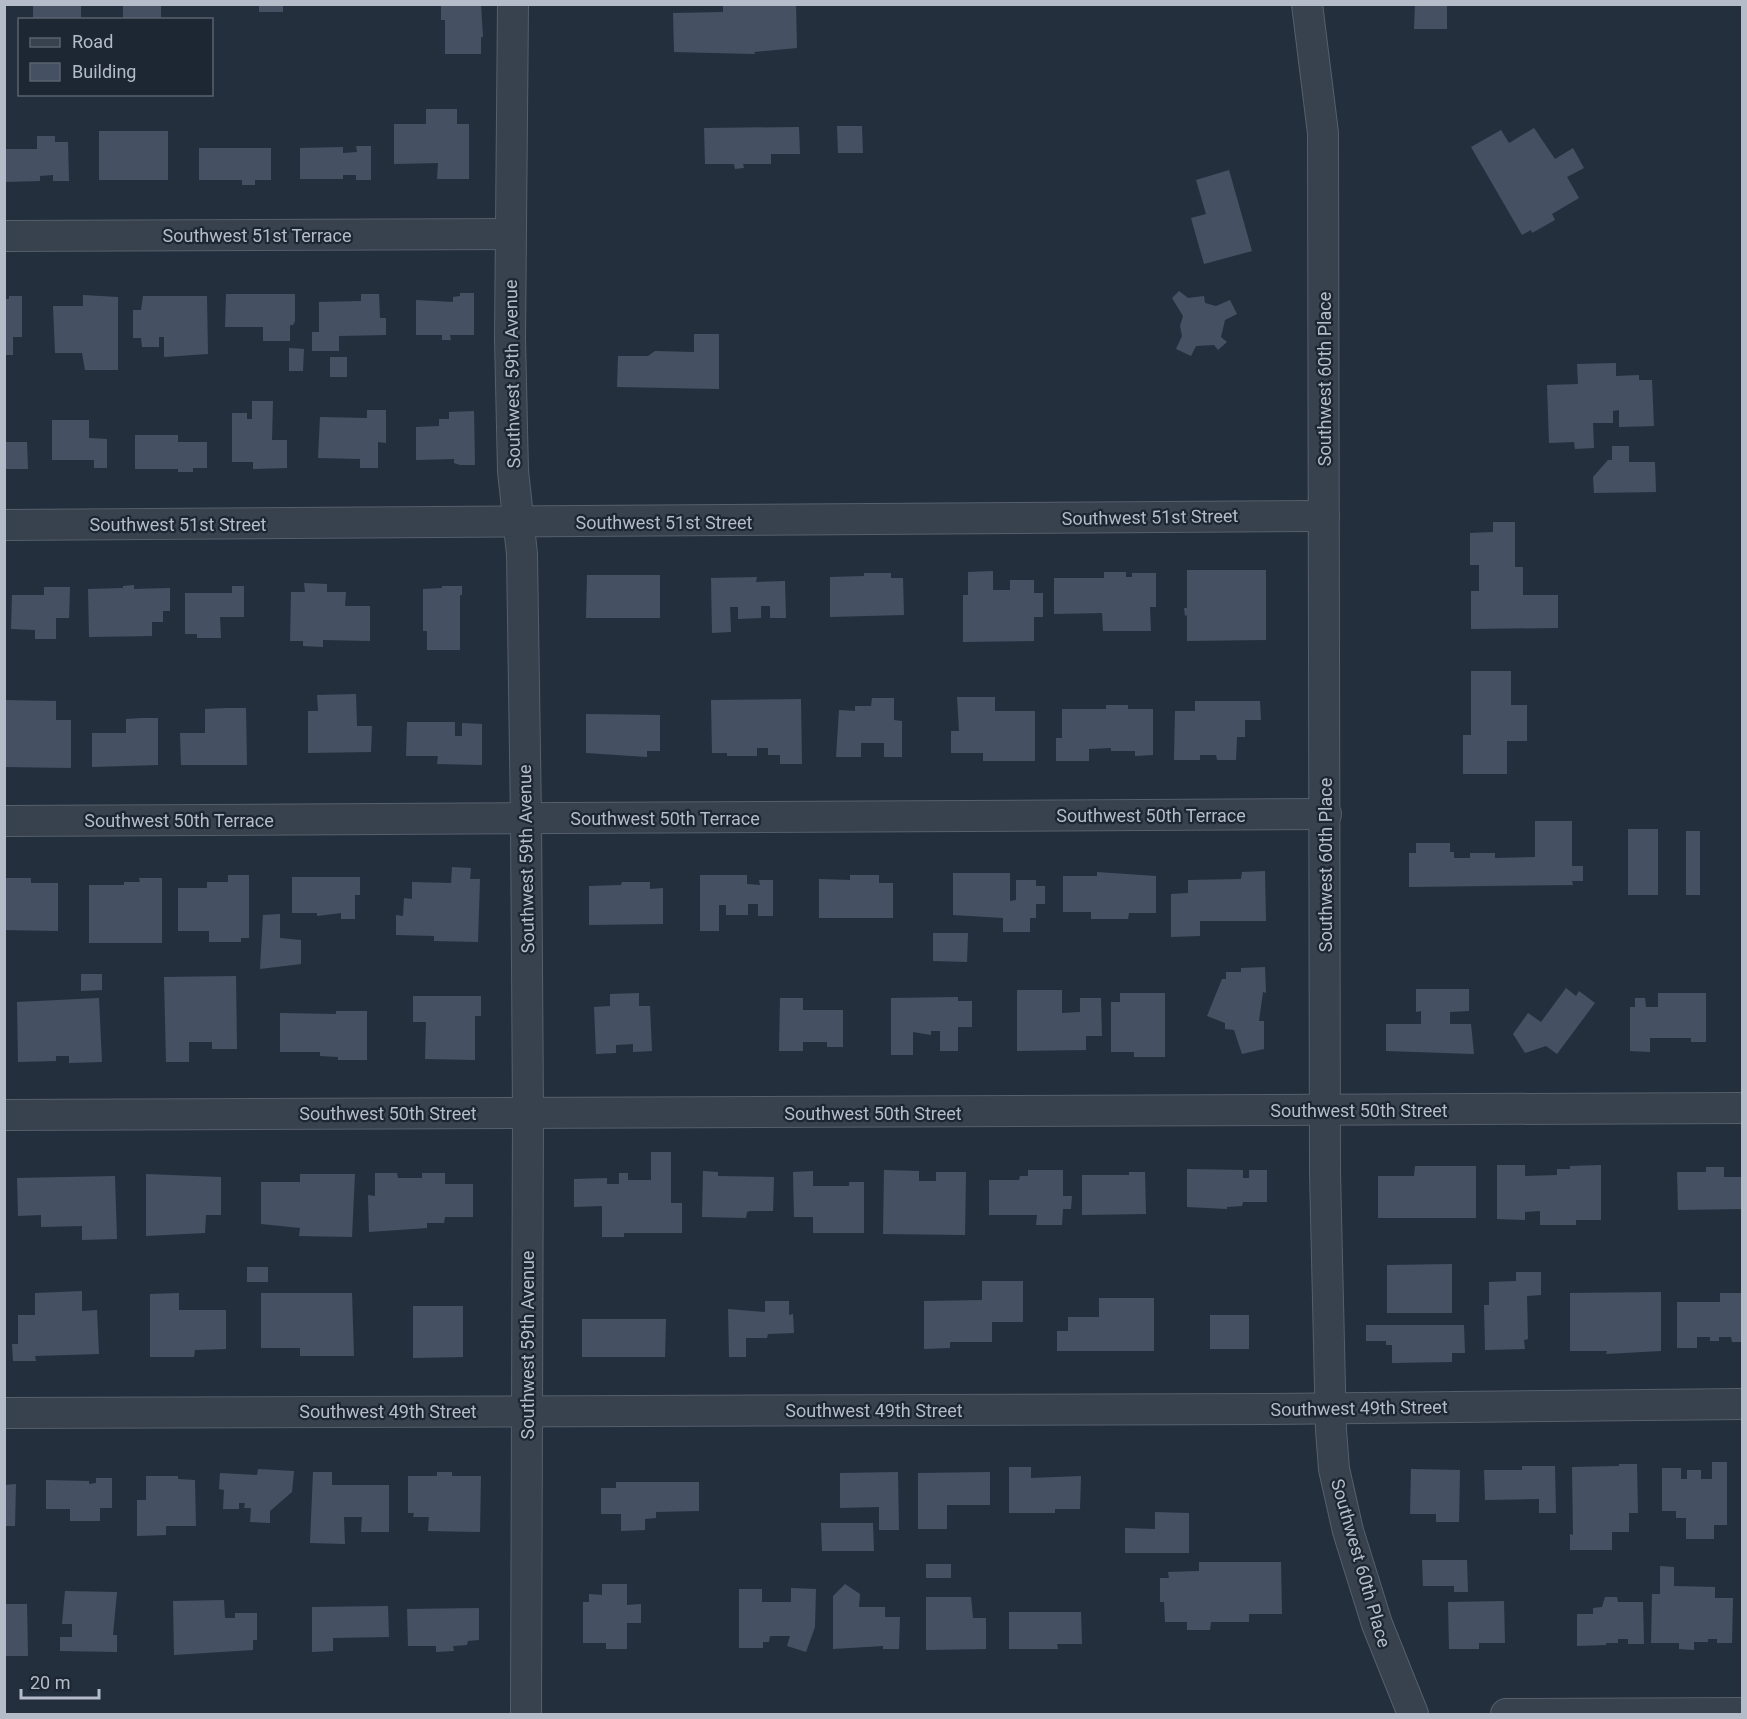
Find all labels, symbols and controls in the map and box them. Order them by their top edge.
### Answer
legend [18,18,213,96]
text: Road [72,31,113,52]
text: Building [72,61,136,82]
street label: Southwest 51st Terrace [163,225,351,246]
street label: Southwest 59th Avenue [500,279,524,469]
street label: Southwest 60th Place [1314,292,1335,466]
street label: Southwest 51st Street [1061,505,1239,529]
street label: Southwest 51st Street [576,512,752,533]
street label: Southwest 51st Street [90,514,266,535]
street label: Southwest 59th Avenue [514,764,538,954]
street label: Southwest 60th Place [1315,778,1336,952]
street label: Southwest 50th Terrace [1056,805,1246,826]
street label: Southwest 50th Terrace [570,808,760,829]
street label: Southwest 50th Terrace [84,810,274,831]
street label: Southwest 50th Street [1270,1100,1448,1121]
street label: Southwest 50th Street [299,1103,477,1124]
street label: Southwest 50th Street [784,1103,962,1124]
street label: Southwest 59th Avenue [517,1251,538,1439]
street label: Southwest 49th Street [1270,1396,1448,1420]
street label: Southwest 49th Street [785,1400,963,1421]
street label: Southwest 49th Street [299,1401,477,1422]
street label: Southwest 60th Place [1327,1476,1395,1650]
scale bar [21,1662,99,1700]
text: 20 m [30,1672,70,1693]

